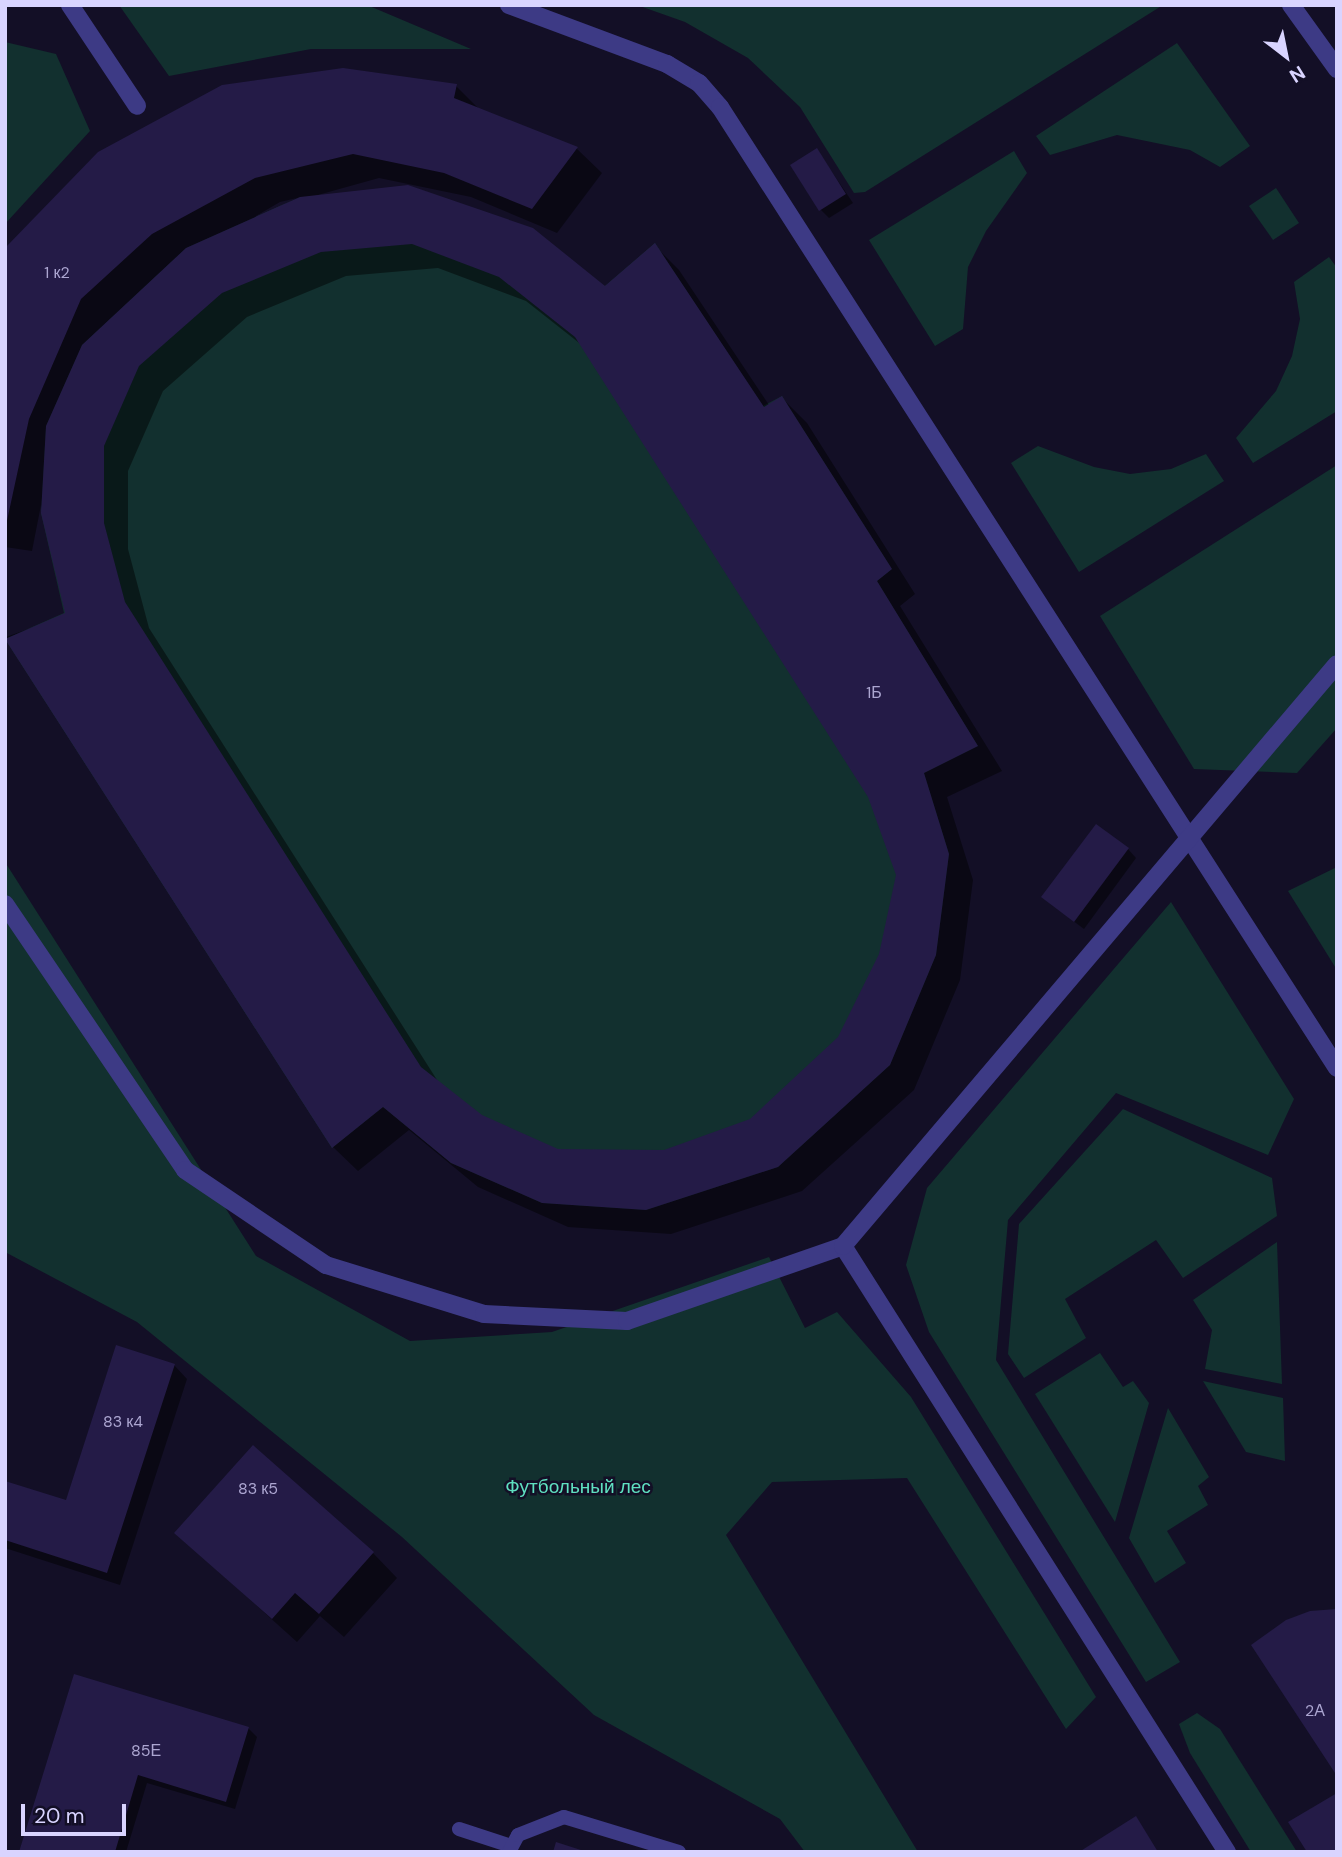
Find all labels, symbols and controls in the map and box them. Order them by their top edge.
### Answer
north arrow [1251,21,1321,91]
text: N [1285,60,1310,89]
house number: 1 к2 [44,263,70,283]
house number: 1Б [866,683,882,703]
house number: 83 к4 [103,1412,143,1432]
park label: Футбольный лес [505,1476,651,1498]
house number: 83 к5 [238,1479,278,1499]
house number: 2А [1305,1701,1325,1721]
house number: 85Е [131,1741,161,1761]
scale bar [24,1790,130,1834]
text: 20 m [34,1802,85,1830]

